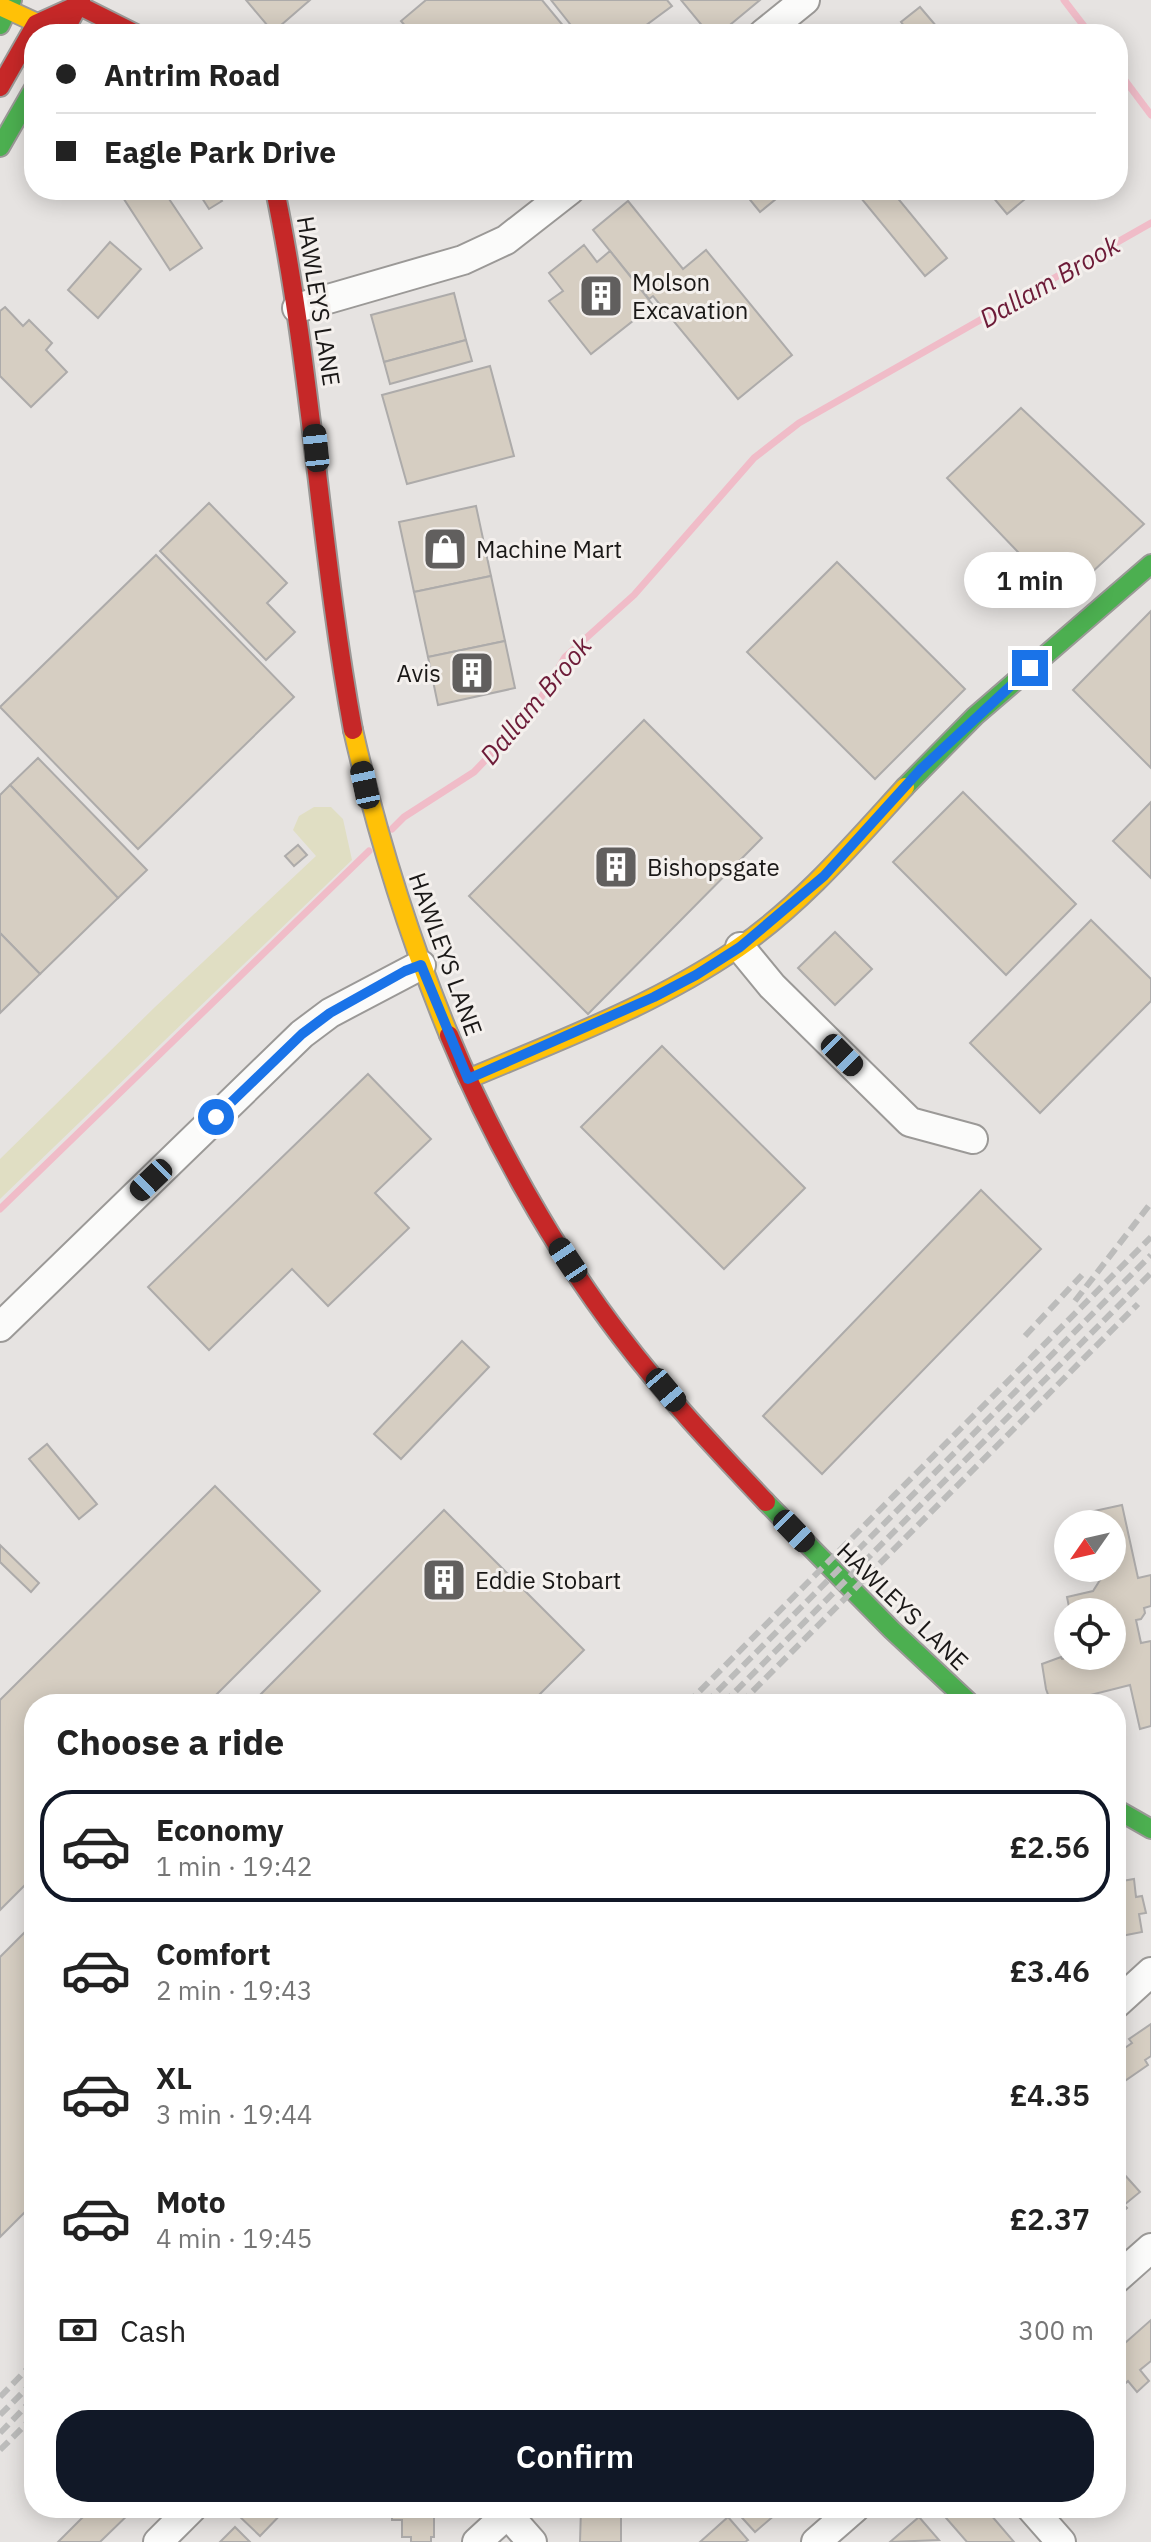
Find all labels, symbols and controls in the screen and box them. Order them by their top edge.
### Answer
text: Antrim Road [104,55,281,94]
text: Eagle Park Drive [104,132,336,171]
street label: HAWLEYS LANE [290,214,348,388]
water label: Dallam Brook [973,227,1126,335]
place label: Molson Excavation [632,266,748,326]
building icon: Molson Excavation [577,272,625,320]
car [302,423,330,473]
shop icon: Machine Mart [421,525,469,573]
place label: Machine Mart [476,533,622,565]
callout: 1 min [964,552,1096,608]
text: 1 min [996,563,1064,597]
water label: Dallam Brook [472,629,599,771]
building icon: Avis [448,649,496,697]
route end [1012,650,1048,686]
place label: Avis [397,657,441,689]
car [348,759,382,811]
building icon: Bishopsgate [592,843,640,891]
place label: Bishopsgate [647,851,780,883]
street label: HAWLEYS LANE [402,868,490,1040]
car [817,1030,867,1080]
route start [198,1099,234,1135]
car [125,1155,177,1205]
car [545,1233,591,1287]
car [641,1364,691,1416]
car [769,1505,819,1557]
north arrow [1054,1510,1126,1582]
map controls [1054,1510,1126,1670]
street label: HAWLEYS LANE [830,1535,976,1677]
building icon: Eddie Stobart [420,1556,468,1604]
place label: Eddie Stobart [475,1564,621,1596]
button: locate [1054,1598,1126,1670]
text: Choose a ride [56,1718,284,1765]
icon: car [60,1810,132,1882]
text: Economy [156,1810,284,1849]
text: £2.56 [1009,1827,1090,1866]
text: 1 min · 19:42 [156,1849,312,1883]
icon: car [60,1934,132,2006]
text: Comfort [156,1934,271,1973]
text: £3.46 [1009,1951,1090,1990]
text: 2 min · 19:43 [156,1973,312,2007]
icon: car [60,2058,132,2130]
text: XL [156,2058,192,2097]
text: £4.35 [1009,2075,1090,2114]
text: 3 min · 19:44 [156,2097,312,2131]
icon: car [60,2182,132,2254]
text: Moto [156,2182,226,2221]
text: £2.37 [1009,2199,1090,2238]
text: 4 min · 19:45 [156,2221,312,2255]
icon: cash [56,2308,100,2352]
text: Cash [120,2311,186,2350]
text: 300 m [1018,2313,1094,2347]
button: Confirm [56,2410,1094,2502]

